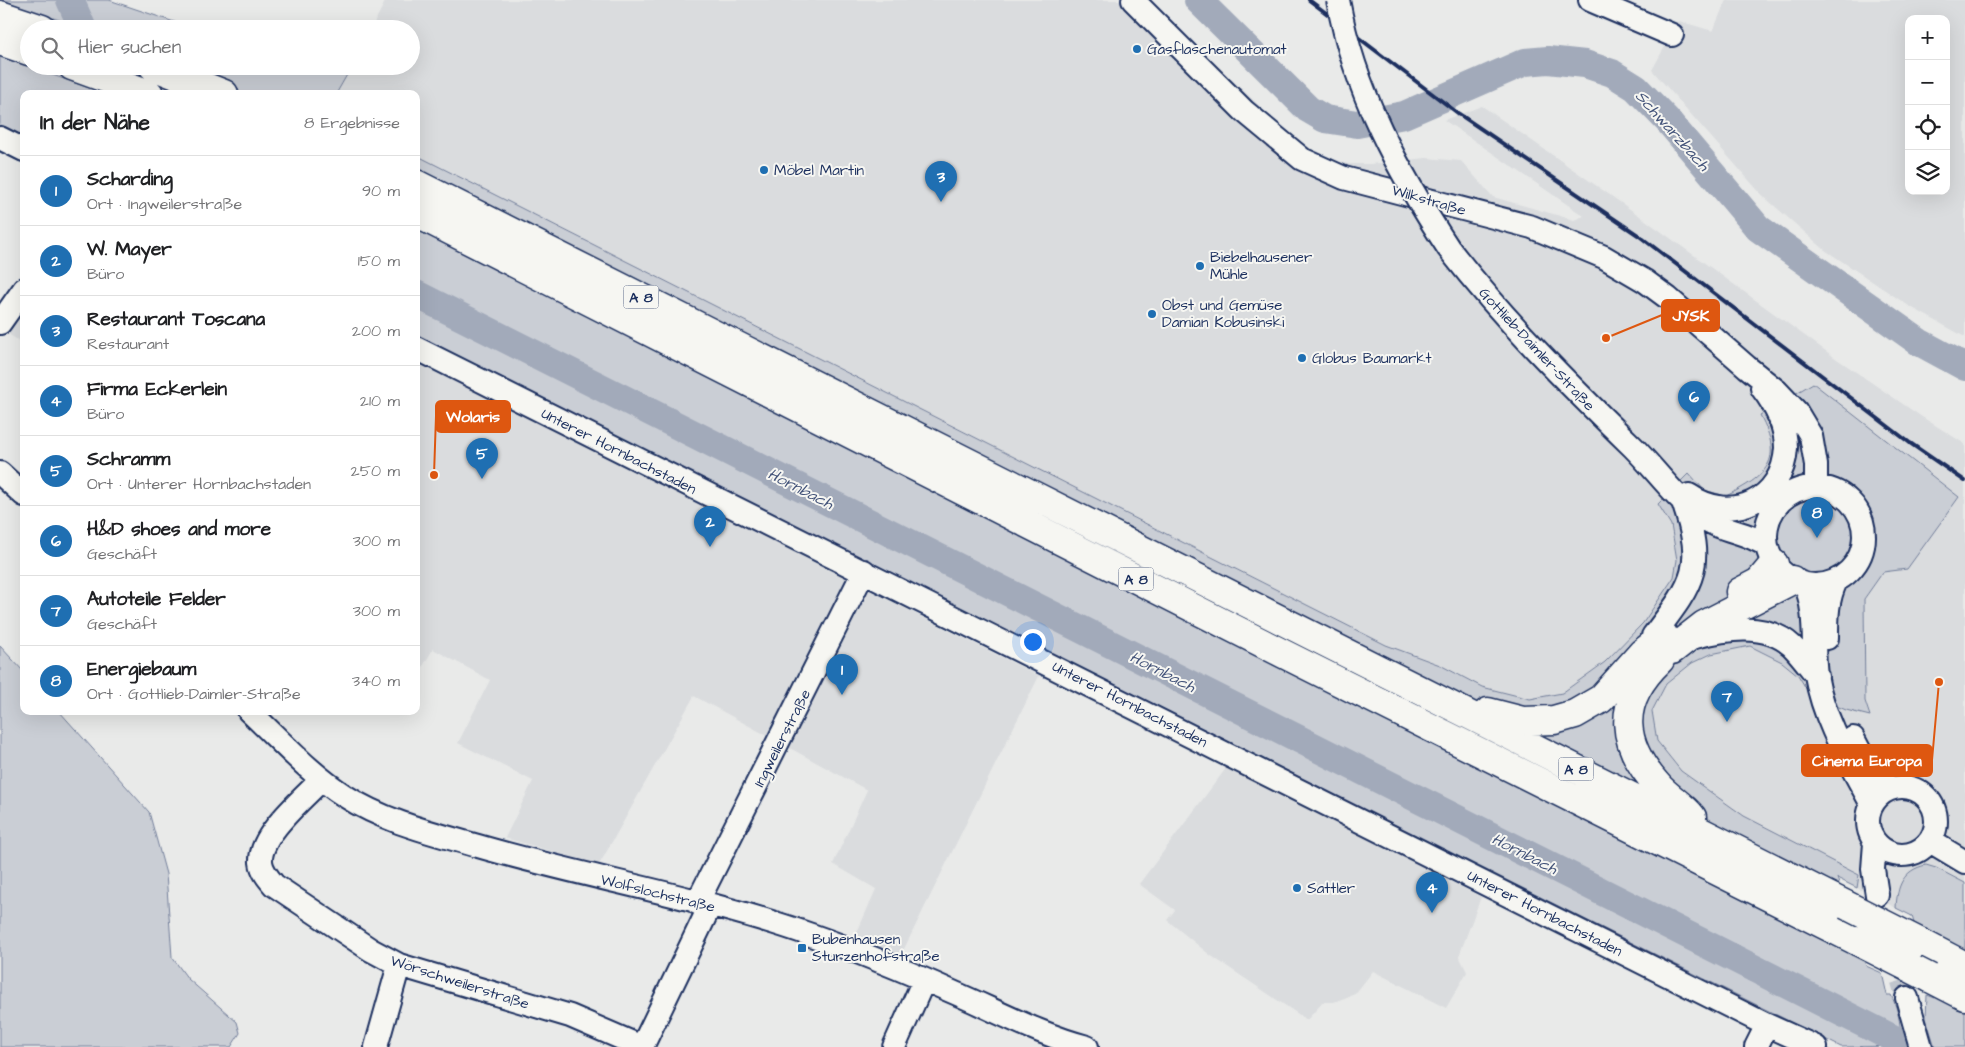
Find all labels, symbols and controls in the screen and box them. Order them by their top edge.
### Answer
map controls [1905,15,1950,195]
button: + [1905,15,1950,60]
search box [20,20,420,75]
icon: search [38,34,66,62]
text: Hier suchen [78,34,181,61]
place label: Gasflaschenautomat [1147,39,1287,60]
marker: Gasflaschenautomat [1131,43,1143,55]
button: − [1905,60,1950,105]
water label: Schwarzbach [1630,86,1715,176]
button: locate [1905,105,1950,150]
text: In der Nähe [40,108,150,137]
text: 8 Ergebnisse [304,112,400,134]
button: layers [1905,150,1950,195]
place label: Möbel Martin [774,160,864,181]
pin: 3 [925,161,957,202]
marker: Möbel Martin [758,164,770,176]
text: Scharding [87,166,173,193]
text: 1 [55,180,57,202]
text: 90 m [362,180,400,202]
street label: Wilkstraße [1389,180,1468,221]
text: Ort · Ingweilerstraße [87,193,242,215]
text: W. Mayer [87,236,172,263]
place label: Biebelhausener Mühle [1210,247,1312,285]
text: 2 [51,250,61,272]
text: 150 m [358,250,400,272]
marker: Biebelhausener Mühle [1194,260,1206,272]
text: Büro [87,263,124,285]
street label: Gottlieb-Daimler-Straße [1474,283,1600,416]
road number: A 8 [624,286,658,308]
place label: Obst und Gemüse Damian Kobusinski [1162,295,1285,333]
callout: JYSK [1662,300,1719,331]
text: JYSK [1672,305,1710,327]
text: Restaurant Toscana [87,306,265,333]
marker: Obst und Gemüse Damian Kobusinski [1146,308,1158,320]
text: 3 [52,320,60,342]
text: 200 m [352,320,400,342]
text: Restaurant [87,333,169,355]
place label: Globus Baumarkt [1312,348,1432,369]
marker: Globus Baumarkt [1296,352,1308,364]
text: Firma Eckerlein [87,376,227,403]
pin: 6 [1678,381,1710,422]
text: 4 [51,390,61,412]
text: 210 m [360,390,400,412]
callout: Wolaris [436,401,510,432]
text: Büro [87,403,124,425]
street label: Unterer Hornbachstaden [538,403,700,500]
text: Wolaris [445,406,500,428]
pin: 5 [466,438,498,479]
text: Schramm [87,446,170,473]
text: 5 [50,460,62,482]
text: 250 m [351,460,400,482]
water label: Hornbach [764,463,838,515]
text: Ort · Unterer Hornbachstaden [87,473,311,495]
pin: 8 [1801,497,1833,538]
pin: 2 [694,506,726,547]
text: H&D shoes and more [87,516,271,543]
text: 6 [51,530,61,552]
text: 300 m [353,530,400,552]
text: Geschäft [87,543,157,565]
road number: A 8 [1118,568,1154,590]
text: Autoteile Felder [87,586,226,613]
text: 7 [51,600,61,622]
text: 300 m [353,600,400,622]
text: Geschäft [87,613,157,635]
your location [1020,629,1046,655]
water label: Hornbach [1126,646,1200,698]
pin: 1 [826,654,858,695]
text: Energiebaum [87,656,196,683]
street label: Unterer Hornbachstaden [1049,656,1211,753]
text: 8 [51,670,61,692]
text: 340 m [352,670,400,692]
pin: 7 [1711,681,1743,722]
text: Ort · Gottlieb-Daimler-Straße [87,683,301,705]
street label: Ingweilerstraße [749,686,817,791]
callout: Cinema Europa [1802,745,1932,776]
text: Cinema Europa [1812,750,1923,772]
road number: A 8 [1558,758,1594,781]
water label: Hornbach [1488,828,1562,880]
street label: Unterer Hornbachstaden [1464,865,1626,962]
street label: Wolfslochstraße [598,869,717,918]
pin: 4 [1416,872,1448,913]
place label: Sattler [1307,878,1355,899]
marker: Sattler [1291,882,1303,894]
place label: Bubenhausen Sturzenhofstraße [812,929,940,967]
marker: Bubenhausen Sturzenhofstraße [796,942,808,954]
street label: Wörschweilerstraße [388,950,532,1015]

